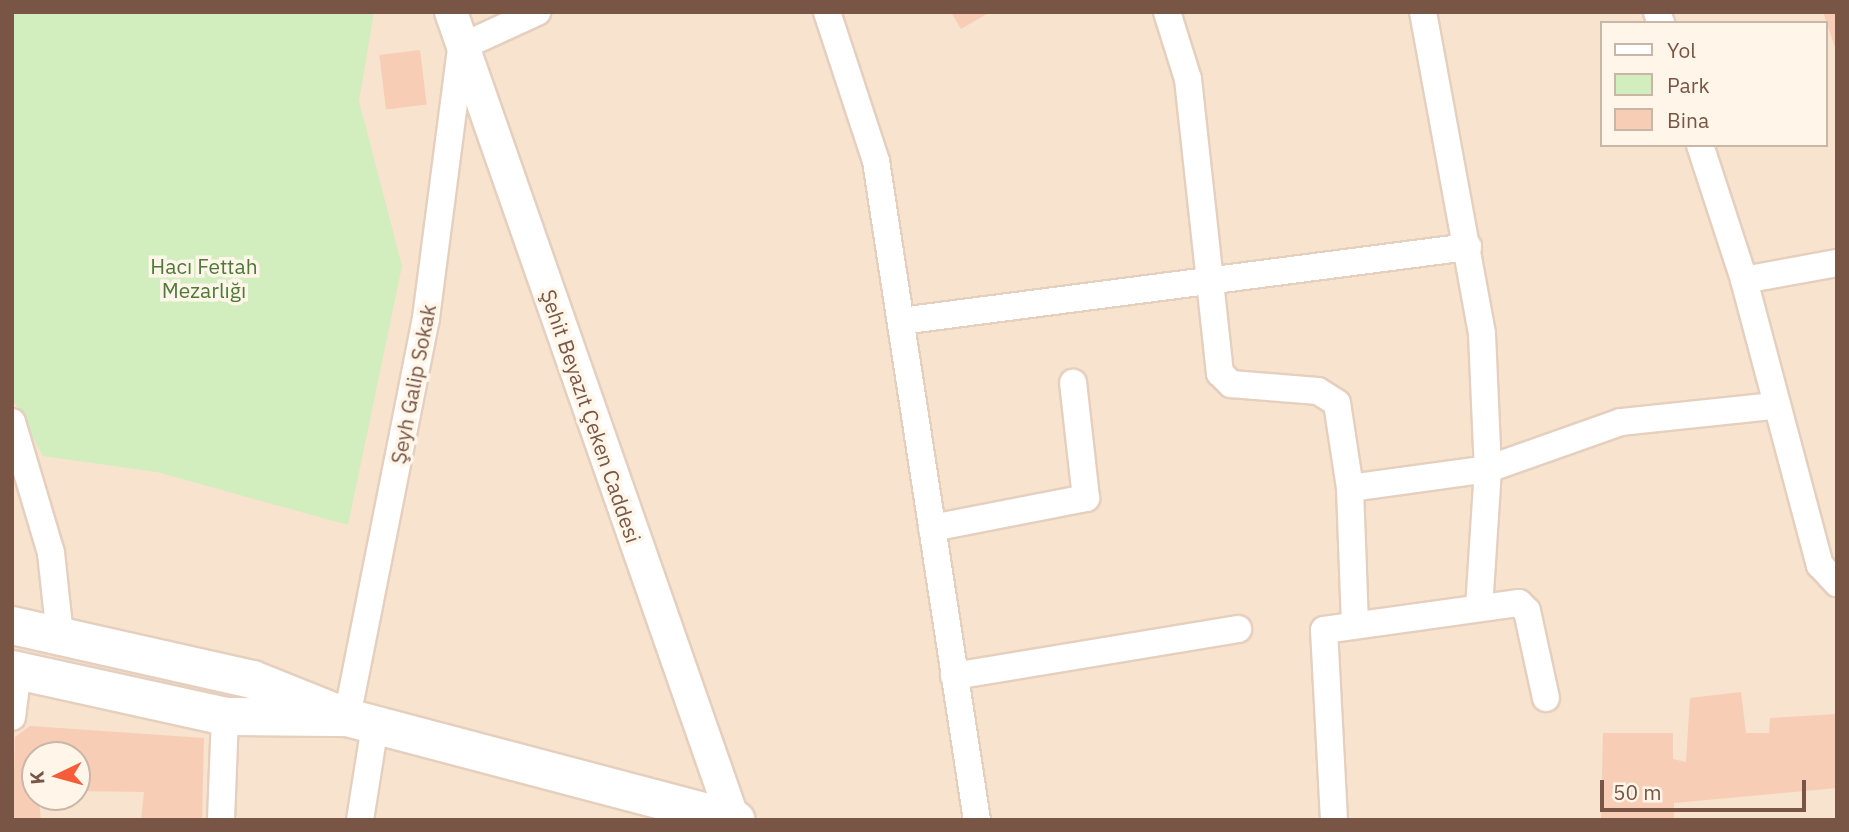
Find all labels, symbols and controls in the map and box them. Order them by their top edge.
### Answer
legend [1601,21,1828,147]
text: Yol [1667,36,1696,64]
text: Park [1667,71,1710,99]
text: Bina [1667,106,1709,134]
park label: Hacı Fettah Mezarlığı [150,253,258,303]
street label: Şehit Beyazıt Çeken Caddesi [536,286,646,546]
street label: Şeyh Galip Sokak [385,302,441,466]
north arrow [21,741,91,811]
scale bar [1604,766,1811,810]
text: K [25,770,50,785]
text: 50 m [1613,778,1662,806]

